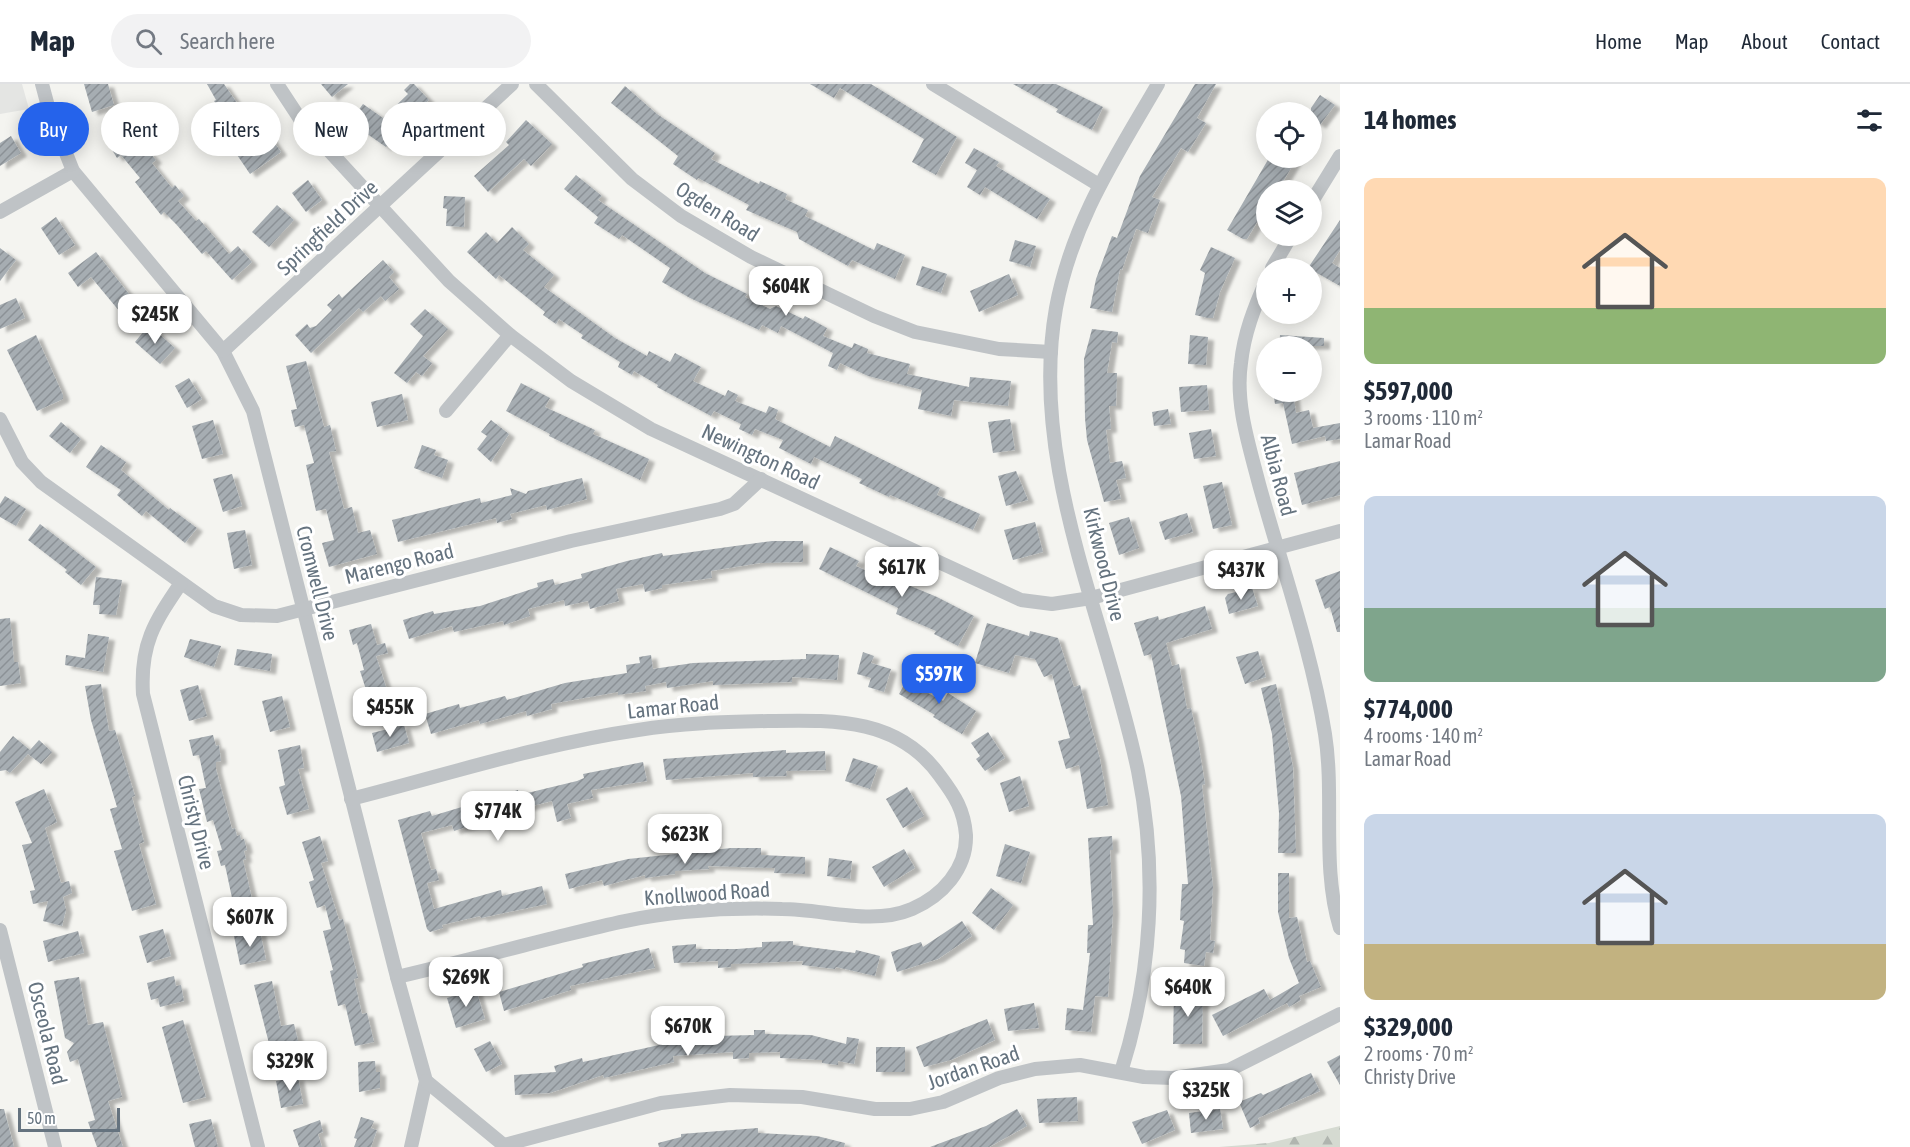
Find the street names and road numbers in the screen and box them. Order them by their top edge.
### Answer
street label: Springfield Drive [272,175,382,279]
street label: Ogden Road [672,176,764,246]
street label: Newington Road [698,418,824,494]
street label: Albia Road [1257,432,1301,518]
street label: Kirkwood Drive [1079,505,1131,623]
street label: Cromwell Drive [292,523,344,643]
street label: Marengo Road [342,538,456,588]
street label: Lamar Road [626,689,720,723]
street label: Christy Drive [174,772,220,872]
street label: Knollwood Road [643,877,771,909]
street label: Osceola Road [24,979,72,1087]
street label: Jordan Road [924,1040,1022,1094]

